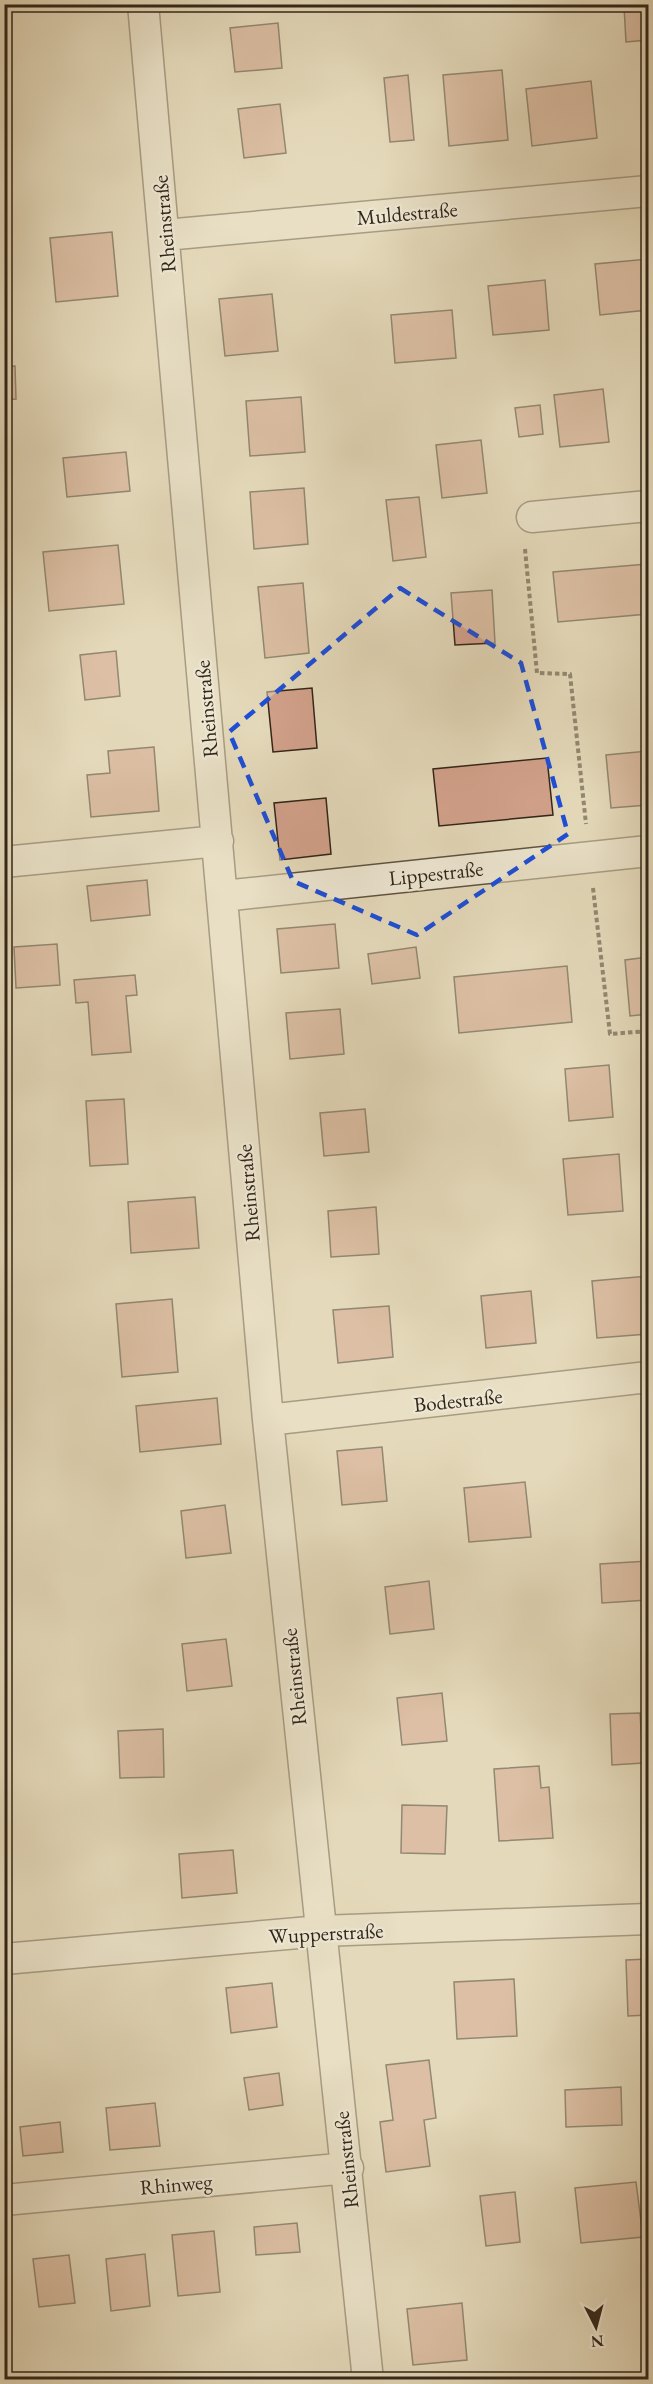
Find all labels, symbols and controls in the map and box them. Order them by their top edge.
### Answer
street label: Rheinstraße [146,174,182,274]
street label: Muldestraße [355,195,459,231]
street label: Rheinstraße [188,659,224,759]
street label: Lippestraße [387,855,485,891]
street label: Rheinstraße [230,1143,266,1243]
street label: Bodestraße [412,1382,504,1418]
street label: Rheinstraße [275,1627,313,1727]
street label: Wupperstraße [268,1917,384,1949]
street label: Rheinstraße [327,2110,365,2210]
street label: Rhinweg [139,2167,214,2201]
north arrow [566,2297,626,2357]
text: N [590,2330,605,2353]

